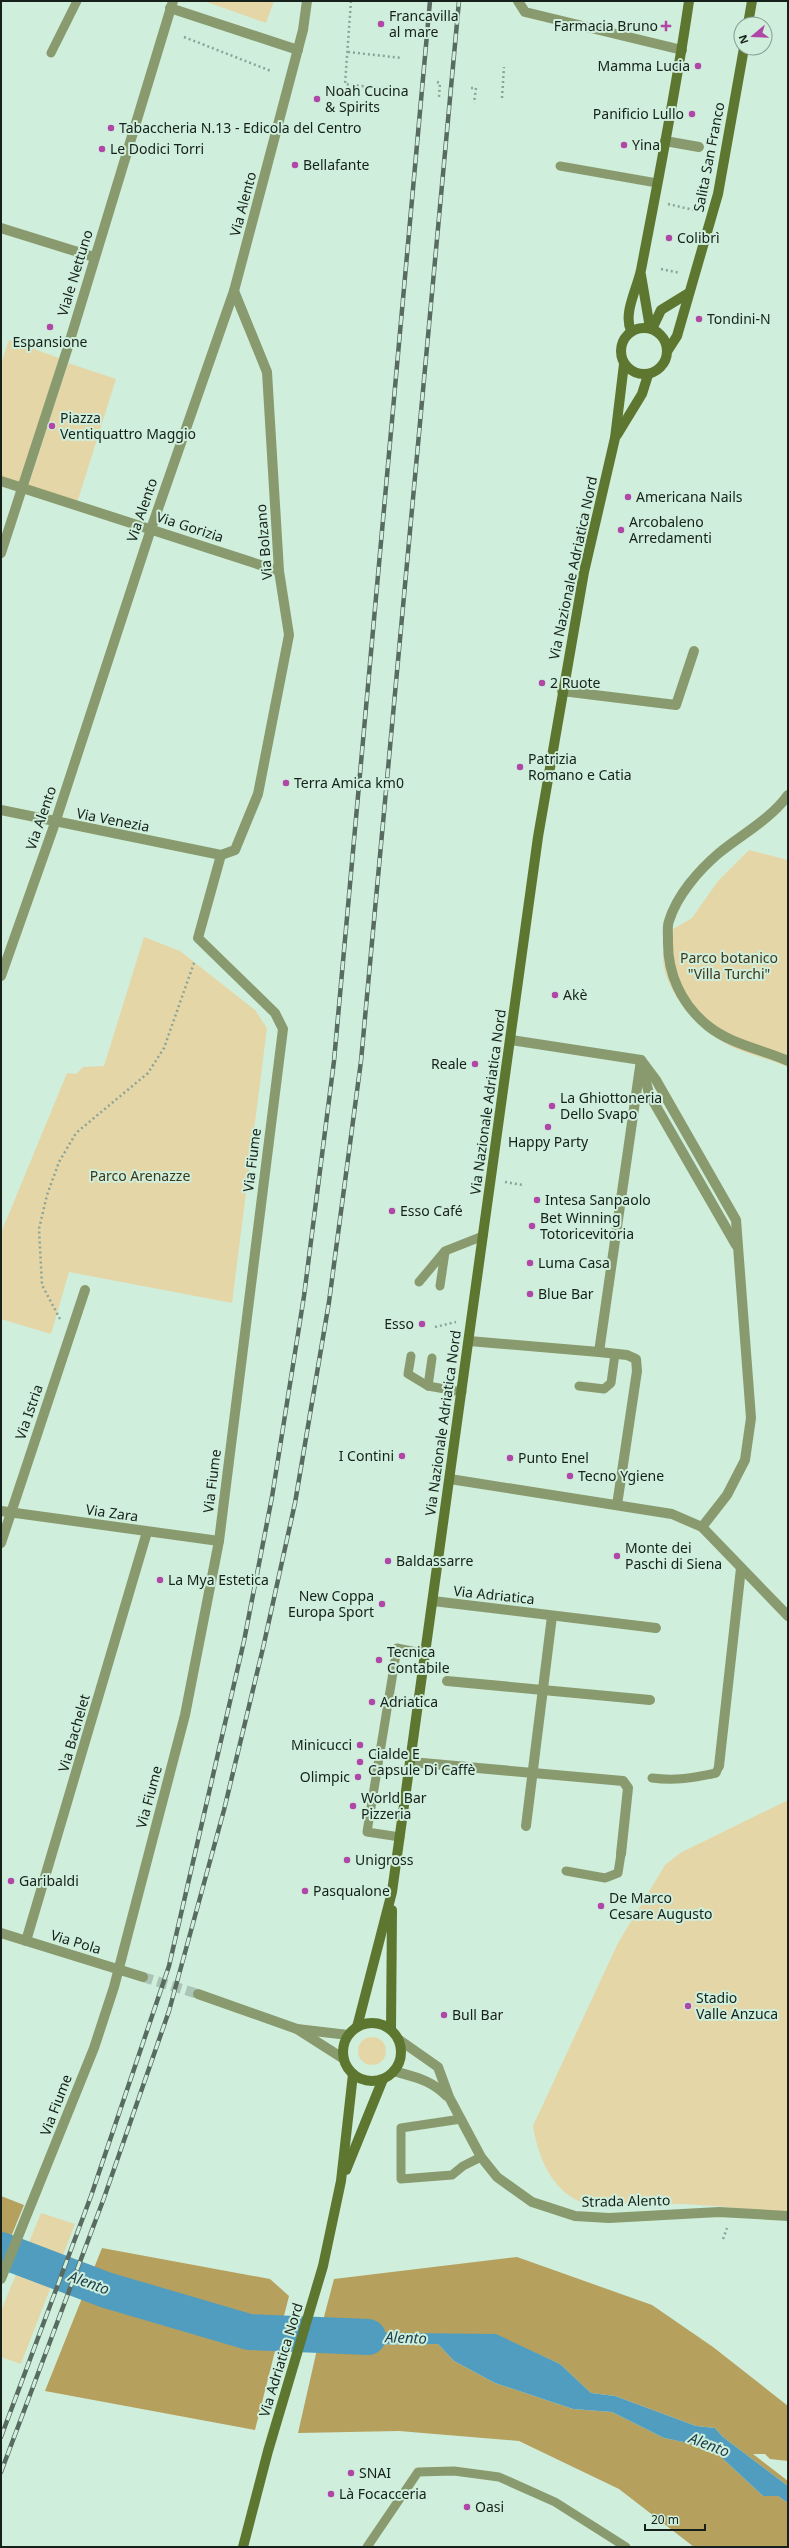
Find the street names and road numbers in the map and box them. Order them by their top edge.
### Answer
street label: Salita San Franco [689,100,728,213]
street label: Via Alento [225,169,260,238]
street label: Viale Nettuno [52,227,97,318]
street label: Via Nazionale Adriatica Nord [544,474,601,661]
street label: Via Alento [122,475,161,544]
street label: Via Bolzano [251,503,276,581]
street label: Via Gorizia [154,507,226,546]
street label: Via Alento [21,783,60,852]
street label: Via Venezia [75,803,151,836]
street label: Via Nazionale Adriatica Nord [465,1008,510,1196]
street label: Via Fiume [238,1127,265,1193]
street label: Via Nazionale Adriatica Nord [420,1329,465,1517]
street label: Via Istria [10,1382,47,1442]
street label: Via Fiume [198,1448,225,1514]
street label: Via Zara [85,1499,140,1526]
street label: Via Adriatica [453,1581,536,1608]
street label: Via Bachelet [53,1692,94,1774]
street label: Via Fiume [131,1763,166,1830]
street label: Via Pola [49,1925,104,1958]
street label: Via Fiume [35,2071,76,2138]
street label: Strada Alento [581,2190,671,2211]
street label: Via Adriatica Nord [254,2300,307,2419]

